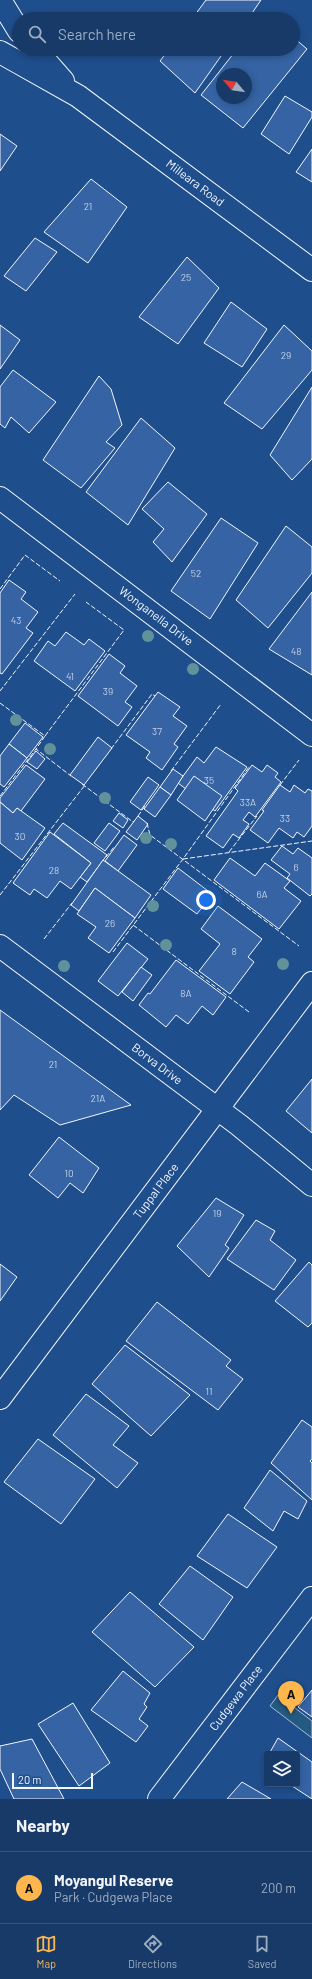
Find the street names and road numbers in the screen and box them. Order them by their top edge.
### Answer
street label: Milleara Road [164,156,227,209]
street label: Wonganella Drive [117,583,196,648]
street label: Borva Drive [130,1040,186,1087]
street label: Tuppal Place [130,1160,181,1221]
street label: Cudgewa Place [206,1662,264,1733]

